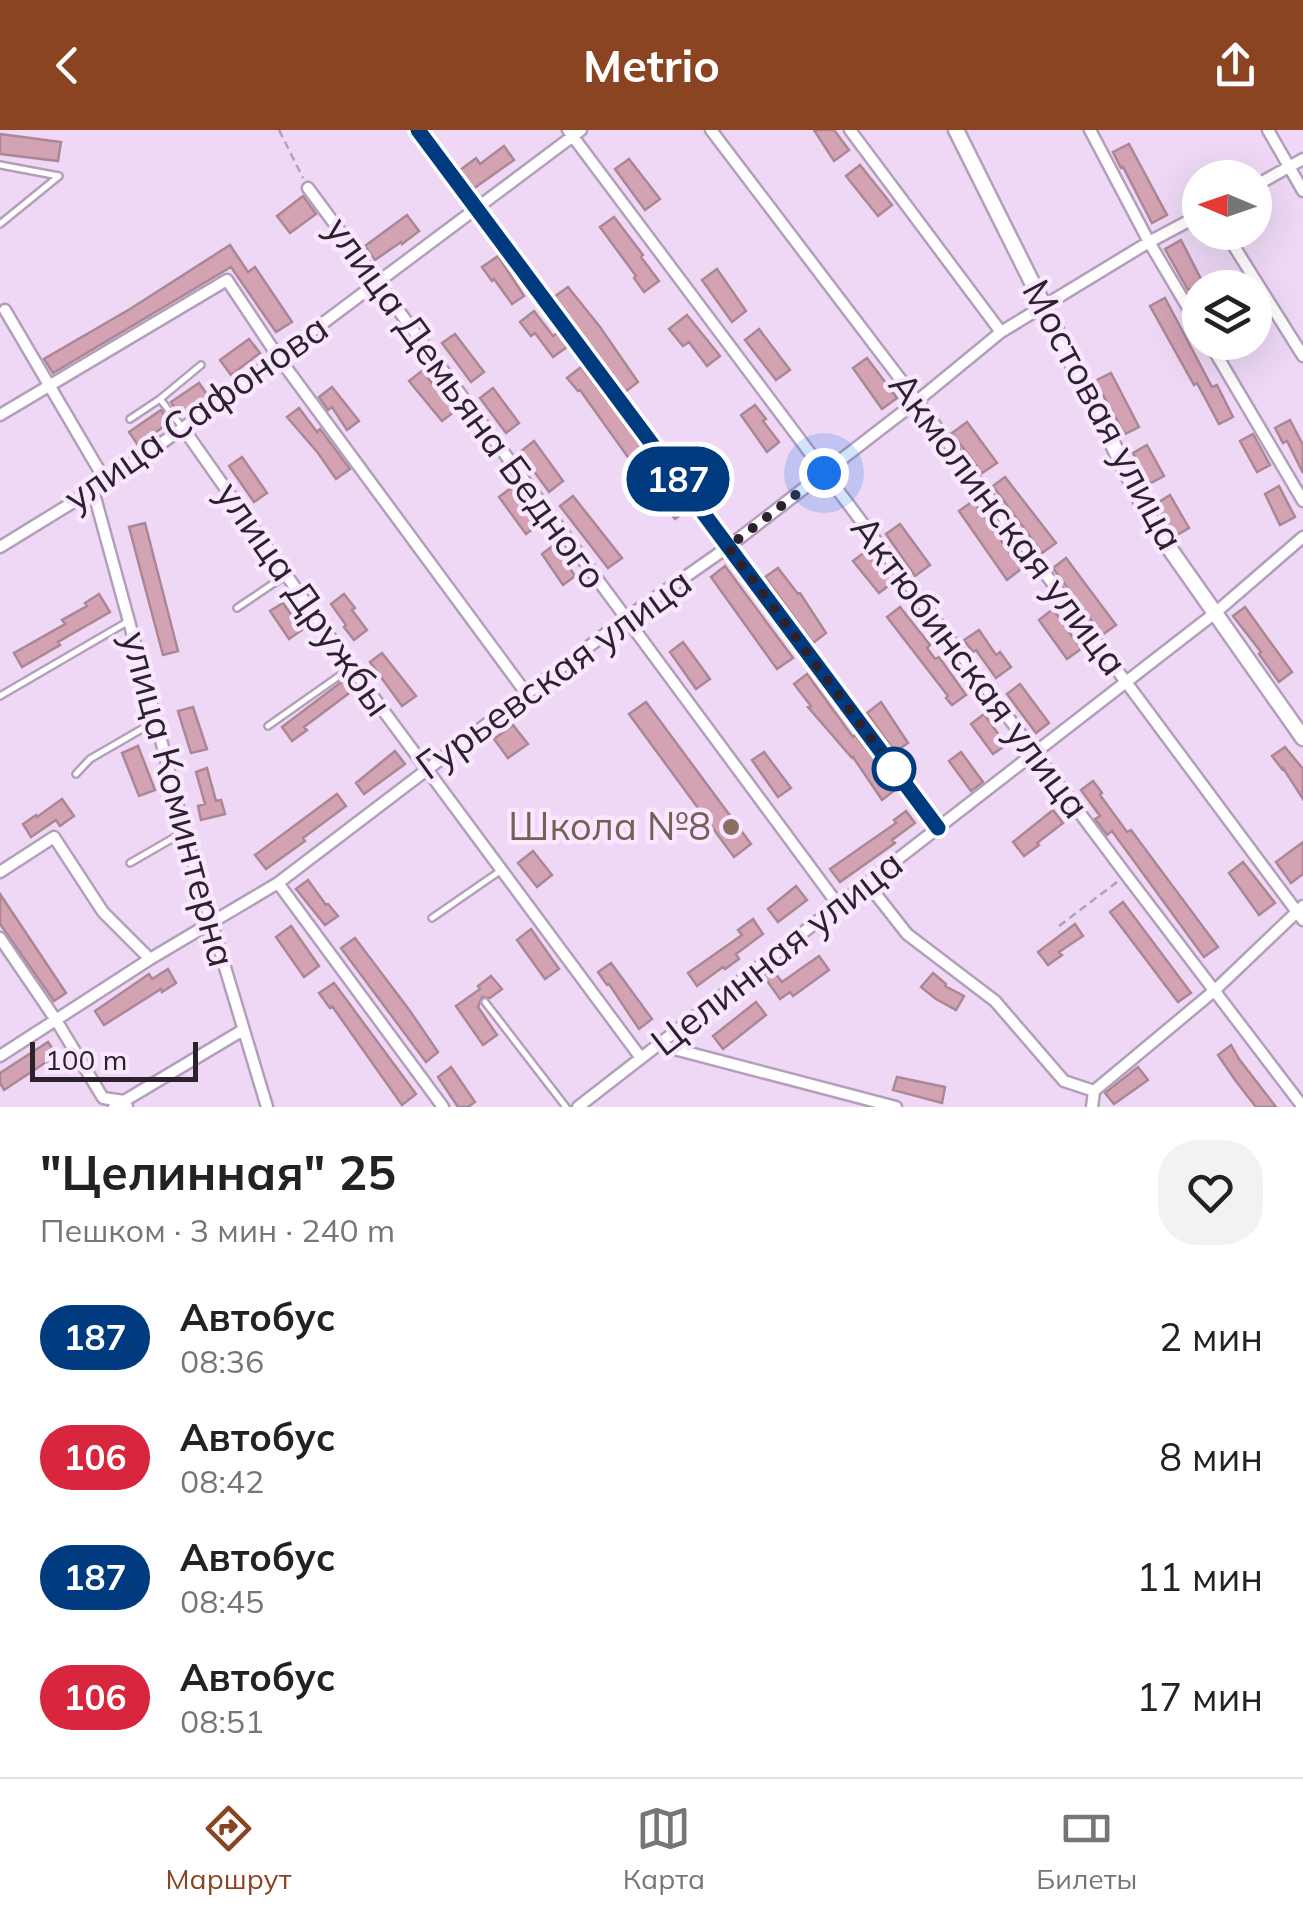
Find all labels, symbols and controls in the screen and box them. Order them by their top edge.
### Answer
text: Metrio [583,37,720,93]
icon: back [40,38,95,93]
icon: share [1208,38,1263,93]
north arrow [1182,160,1272,250]
map controls [1182,160,1272,360]
street label: улица Демьяна Бедного [315,207,618,598]
button: layers [1182,270,1272,360]
street label: Мостовая улица [1012,271,1195,558]
street label: улица Сафонова [54,303,337,521]
street label: Акмолинская улица [879,362,1139,685]
line badge: 187 [620,446,736,512]
your location [799,448,849,498]
text: 187 [646,457,710,501]
street label: улица Дружбы [206,472,404,725]
street label: Актюбинская улица [841,505,1101,828]
street label: Гурьевская улица [406,557,701,789]
street label: улица Коминтерна [111,626,247,972]
unlabelled marker [873,748,915,790]
place label: Школа №8 [508,802,711,850]
marker: Школа №8 [720,816,742,838]
street label: Целинная улица [641,839,912,1066]
scale bar [30,1037,198,1081]
text: 100 m [45,1042,127,1077]
button: heart [1158,1140,1263,1245]
text: "Целинная" 25 [40,1142,396,1202]
text: Пешком · 3 мин · 240 m [40,1210,395,1250]
text: Автобус [180,1293,335,1341]
text: 2 мин [1159,1313,1263,1361]
text: 187 [63,1315,127,1359]
text: 08:36 [180,1341,264,1381]
text: Автобус [180,1413,335,1461]
text: 8 мин [1159,1433,1263,1481]
text: 106 [63,1435,127,1479]
text: 08:42 [180,1461,264,1501]
text: Автобус [180,1533,335,1581]
text: 11 мин [1137,1553,1263,1601]
text: 187 [63,1555,127,1599]
text: 08:45 [180,1581,264,1621]
text: Автобус [180,1653,335,1701]
text: 17 мин [1137,1673,1263,1721]
text: 106 [63,1675,127,1719]
text: 08:51 [180,1701,264,1741]
tab: Маршрут [166,1801,292,1896]
tab: Карта [623,1801,705,1896]
tab: Билеты [1036,1801,1137,1896]

